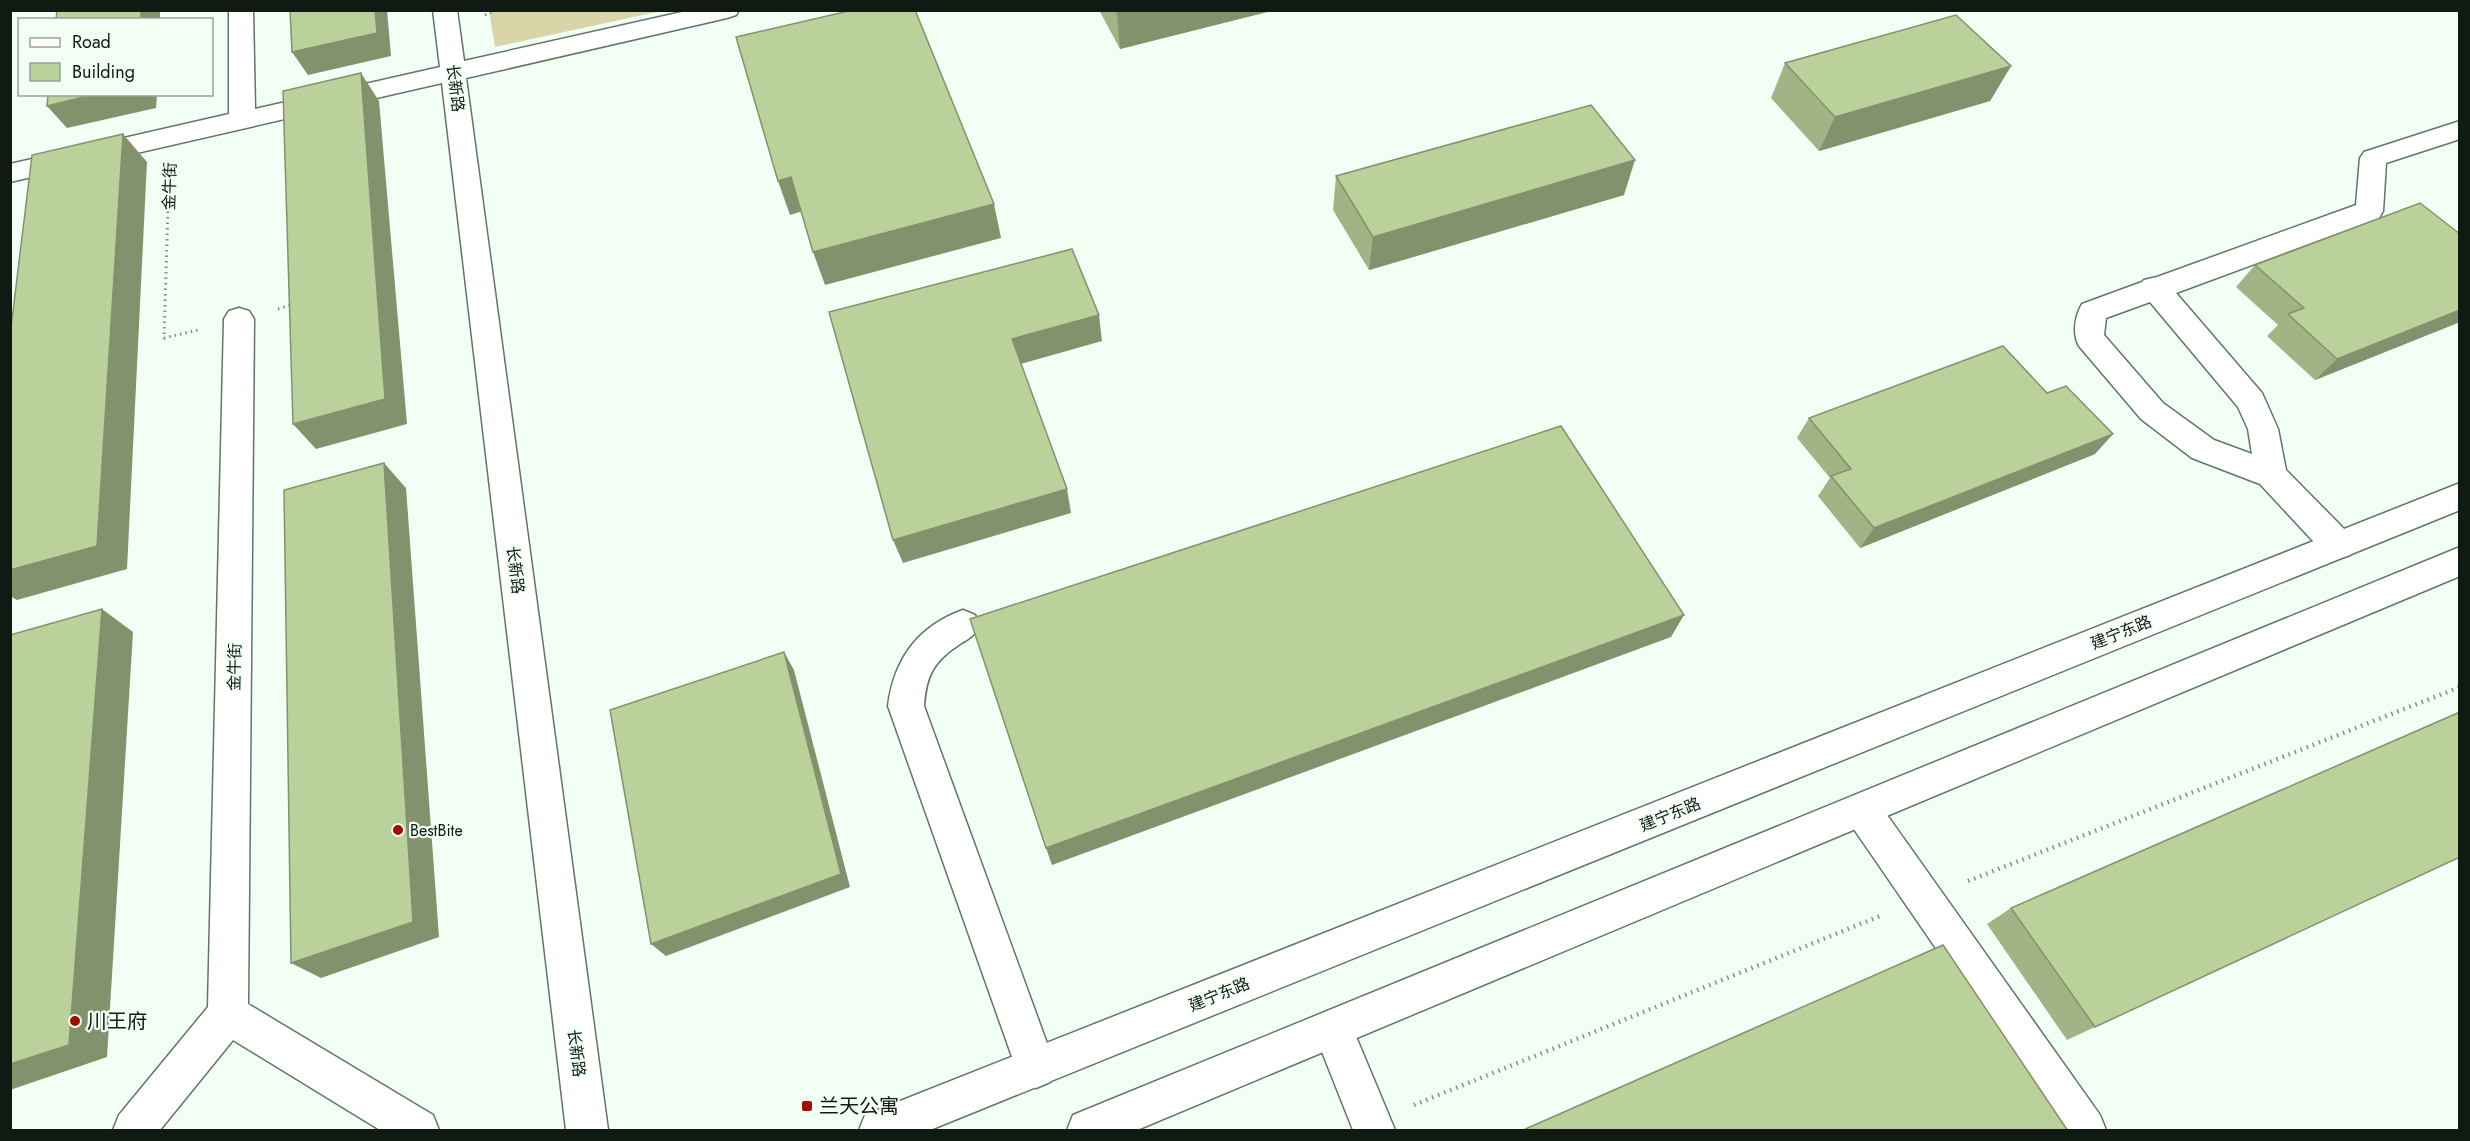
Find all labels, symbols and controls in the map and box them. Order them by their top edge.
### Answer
legend [18,18,213,96]
text: Road [72,29,111,55]
text: Building [72,59,135,85]
street label: 长新路 [441,63,470,113]
street label: 金牛街 [157,162,182,210]
street label: 长新路 [501,545,530,595]
street label: 建宁东路 [2087,610,2155,655]
street label: 金牛街 [223,643,246,691]
street label: 建宁东路 [1636,792,1704,837]
place label: BestBite [410,819,463,842]
marker: BestBite [391,823,405,837]
street label: 建宁东路 [1185,972,1253,1017]
place label: 川王府 [87,1007,147,1036]
marker: 川王府 [68,1014,82,1028]
street label: 长新路 [562,1028,591,1078]
place label: 兰天公寓 [819,1092,899,1121]
marker: 兰天公寓 [800,1099,814,1113]

